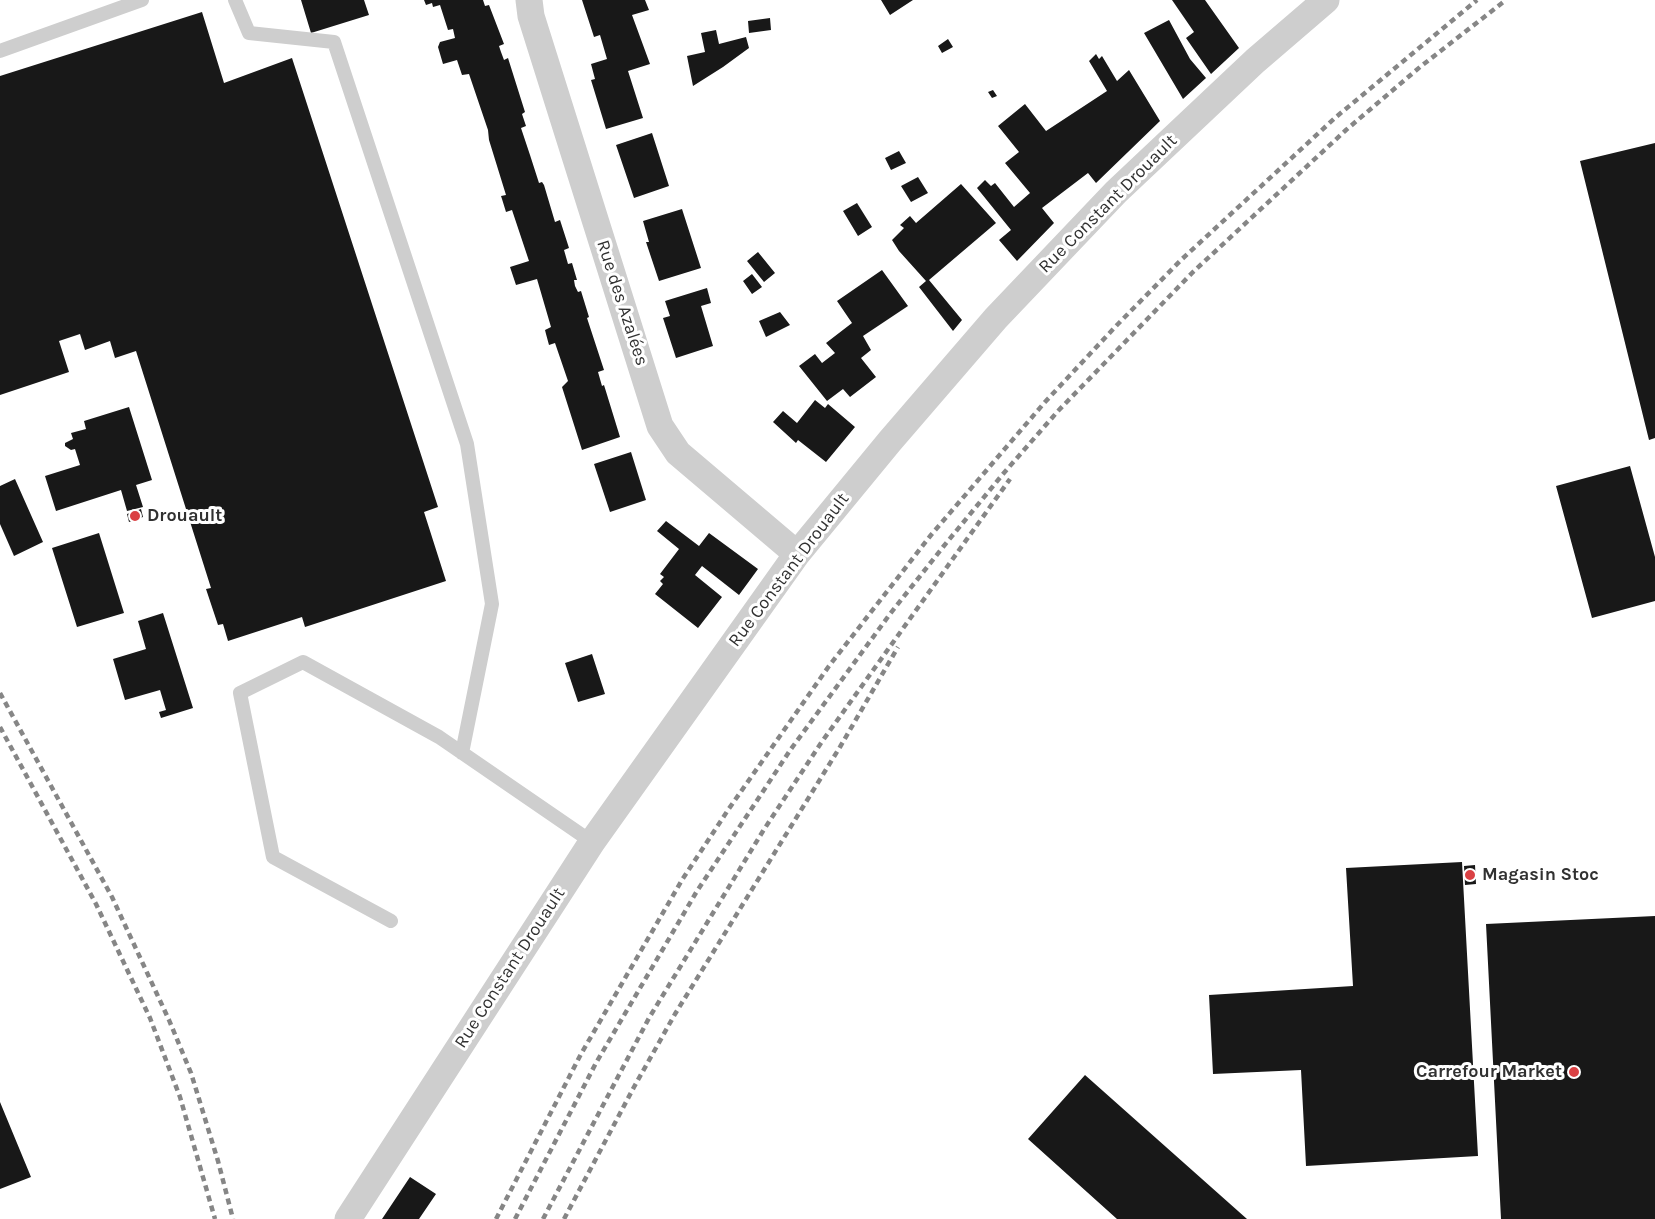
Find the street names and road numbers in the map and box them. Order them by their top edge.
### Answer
street label: Rue Constant Drouault [1034,130,1182,278]
street label: Rue des Azalées [592,237,652,369]
street label: Rue Constant Drouault [724,489,854,651]
street label: Rue Constant Drouault [450,884,570,1052]

